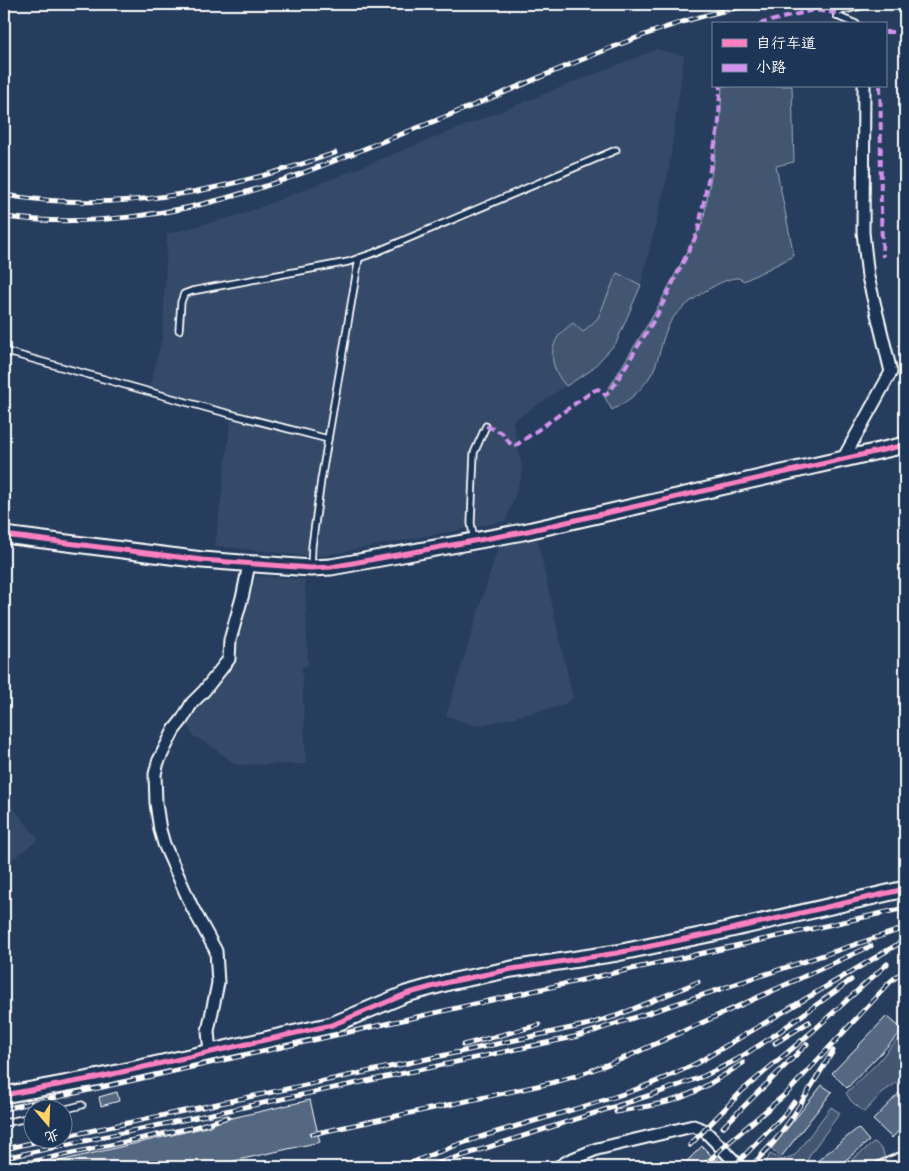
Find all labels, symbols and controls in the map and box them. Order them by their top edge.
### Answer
legend [712,22,886,88]
text: 自行车道 [756,34,816,53]
text: 小路 [756,58,786,77]
north arrow [22,1098,72,1148]
text: 北 [43,1126,61,1146]

